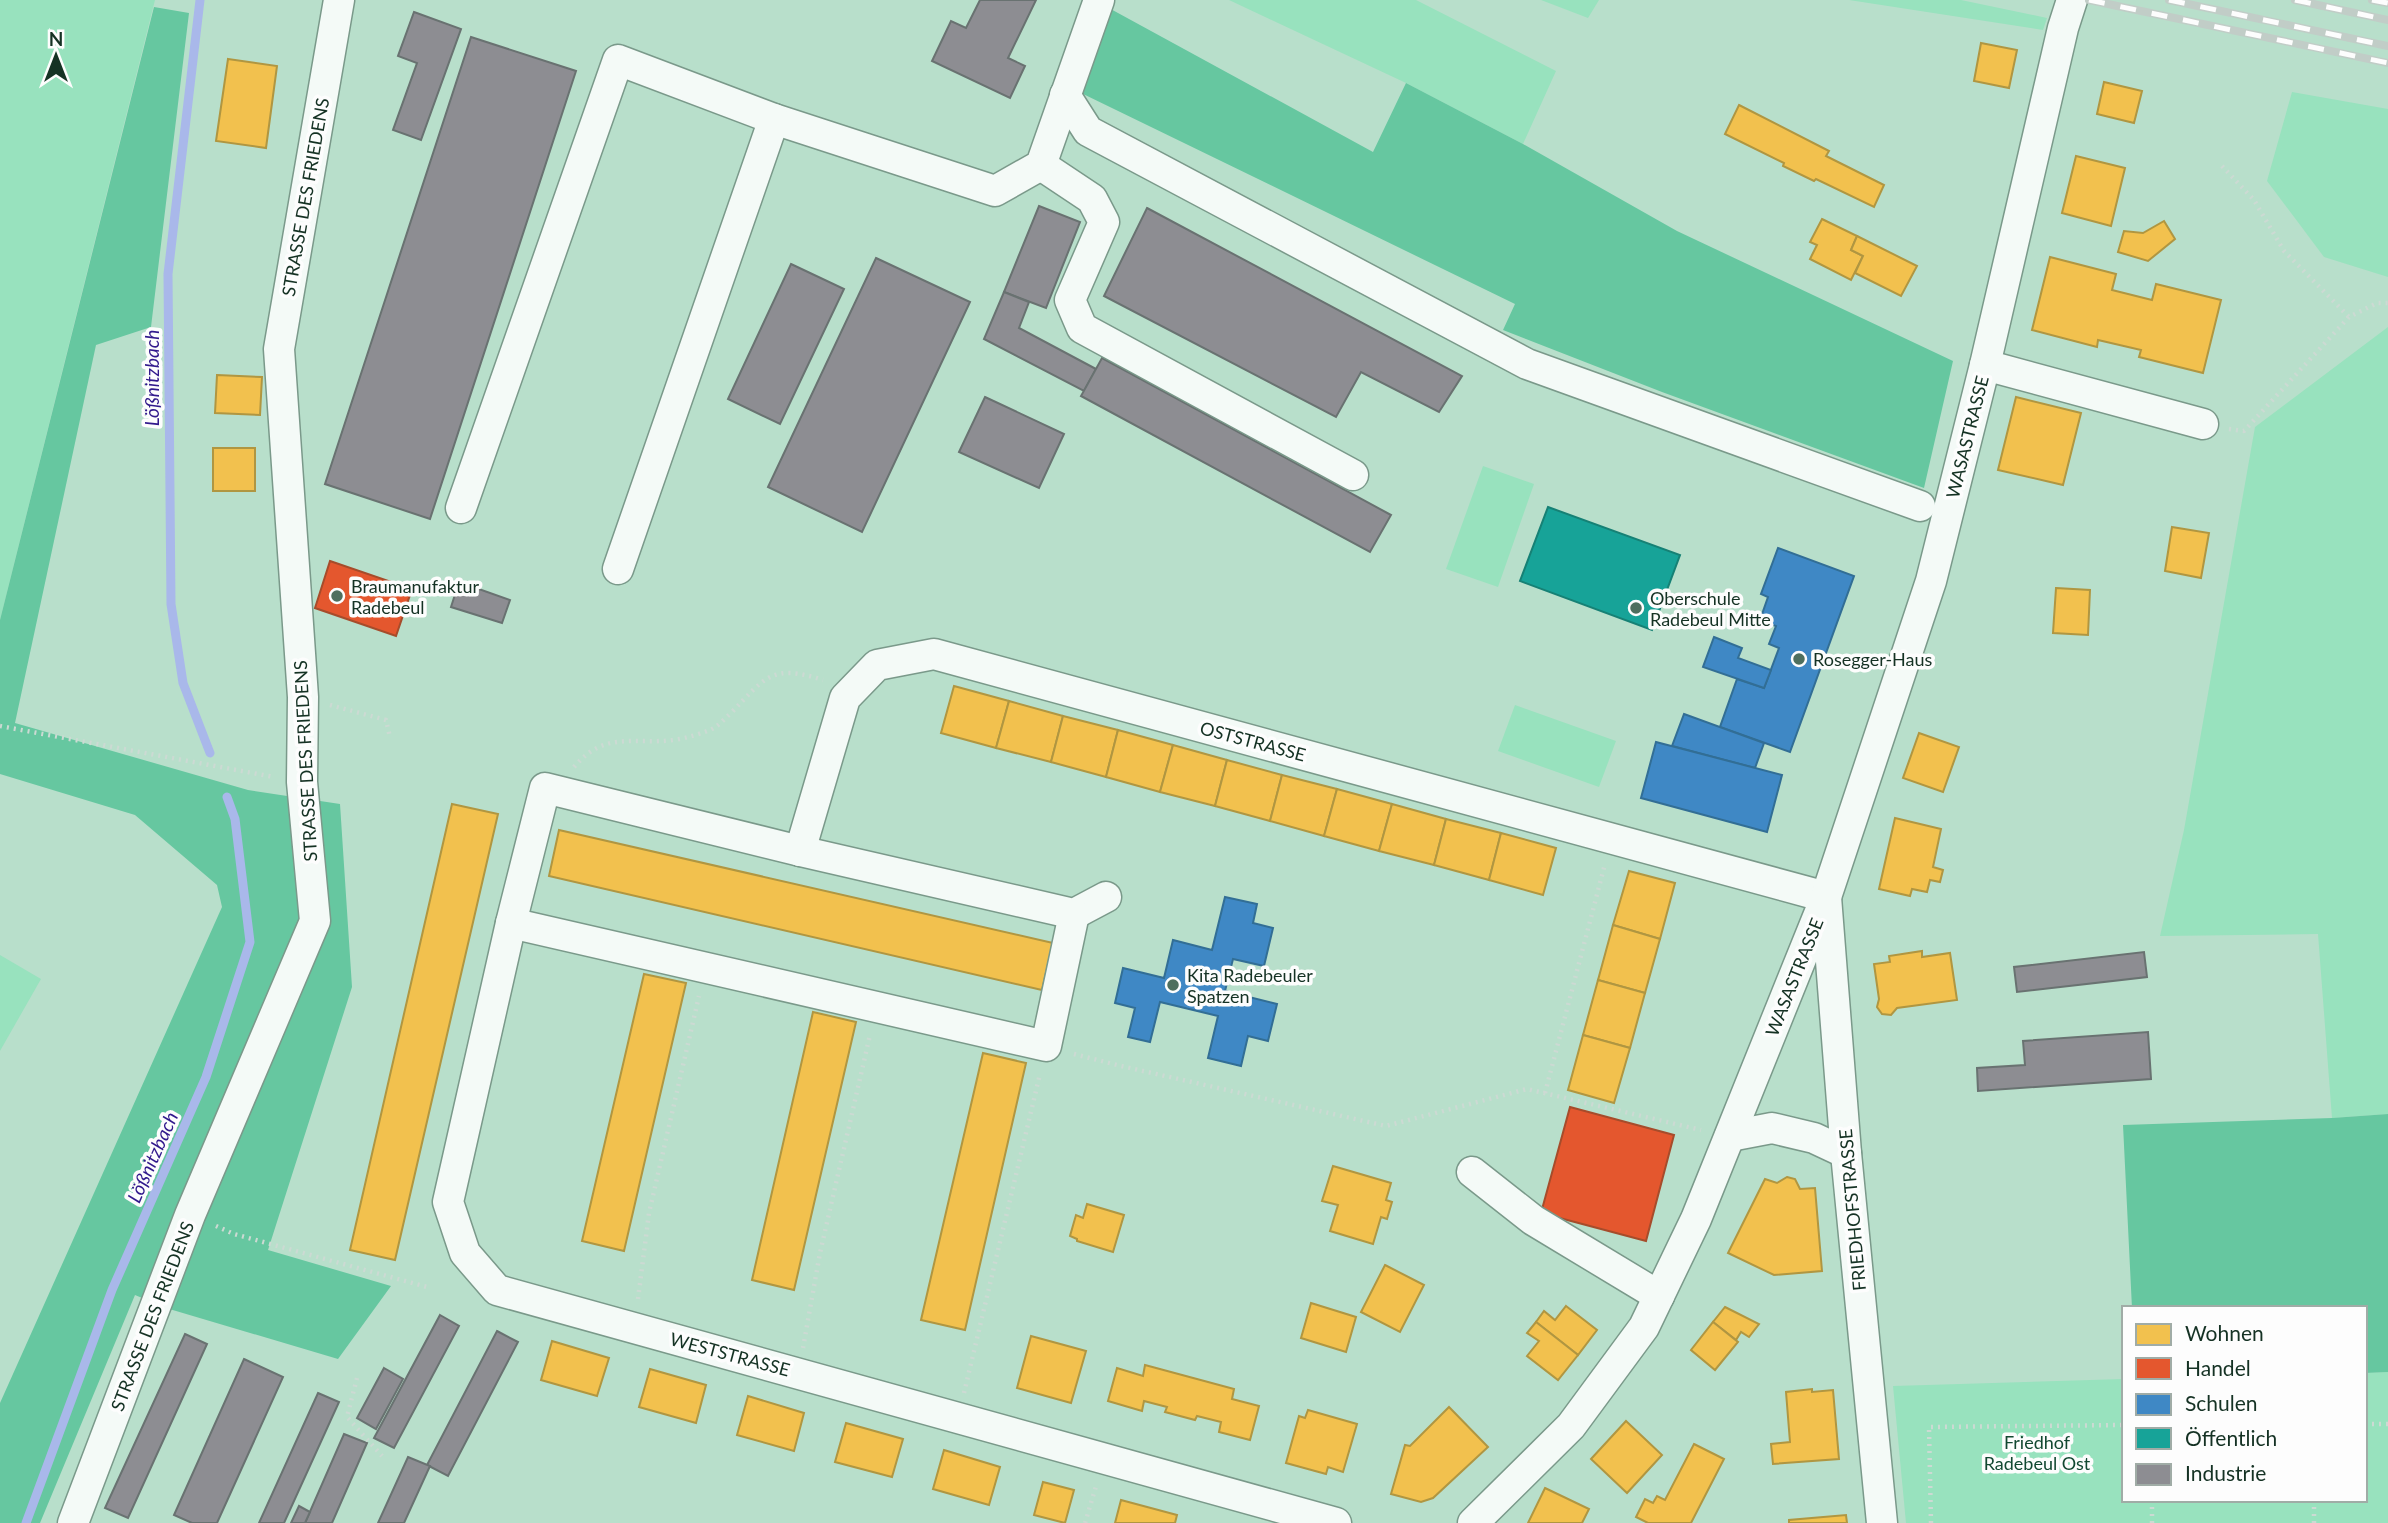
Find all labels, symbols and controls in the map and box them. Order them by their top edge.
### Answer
north arrow [21,21,91,91]
text: N [49,27,63,50]
street label: STRASSE DES FRIEDENS [277,96,333,298]
water label: Lößnitzbach [140,330,163,426]
street label: WASASTRASSE [1941,373,1993,501]
place label: Braumanufaktur Radebeul [351,575,479,618]
place label: Oberschule Radebeul Mitte [1650,587,1771,630]
marker: Braumanufaktur Radebeul [329,588,345,604]
marker: Oberschule Radebeul Mitte [1628,600,1644,616]
place label: Rosegger-Haus [1813,648,1933,670]
marker: Rosegger-Haus [1791,651,1807,667]
street label: STRASSE DES FRIEDENS [289,660,321,862]
street label: OSTSTRASSE [1198,716,1308,766]
street label: WASASTRASSE [1760,915,1828,1039]
place label: Kita Radebeuler Spatzen [1187,964,1313,1007]
marker: Kita Radebeuler Spatzen [1165,977,1181,993]
water label: Lößnitzbach [122,1108,182,1206]
street label: FRIEDHOFSTRASSE [1834,1128,1870,1292]
street label: STRASSE DES FRIEDENS [106,1218,198,1414]
legend [2122,1306,2367,1502]
text: Wohnen [2185,1320,2264,1345]
street label: WESTSTRASSE [668,1327,792,1381]
text: Handel [2185,1355,2251,1380]
text: Schulen [2185,1390,2258,1415]
text: Öffentlich [2185,1425,2277,1450]
park label: Friedhof Radebeul Ost [1984,1431,2091,1474]
text: Industrie [2185,1460,2266,1485]

